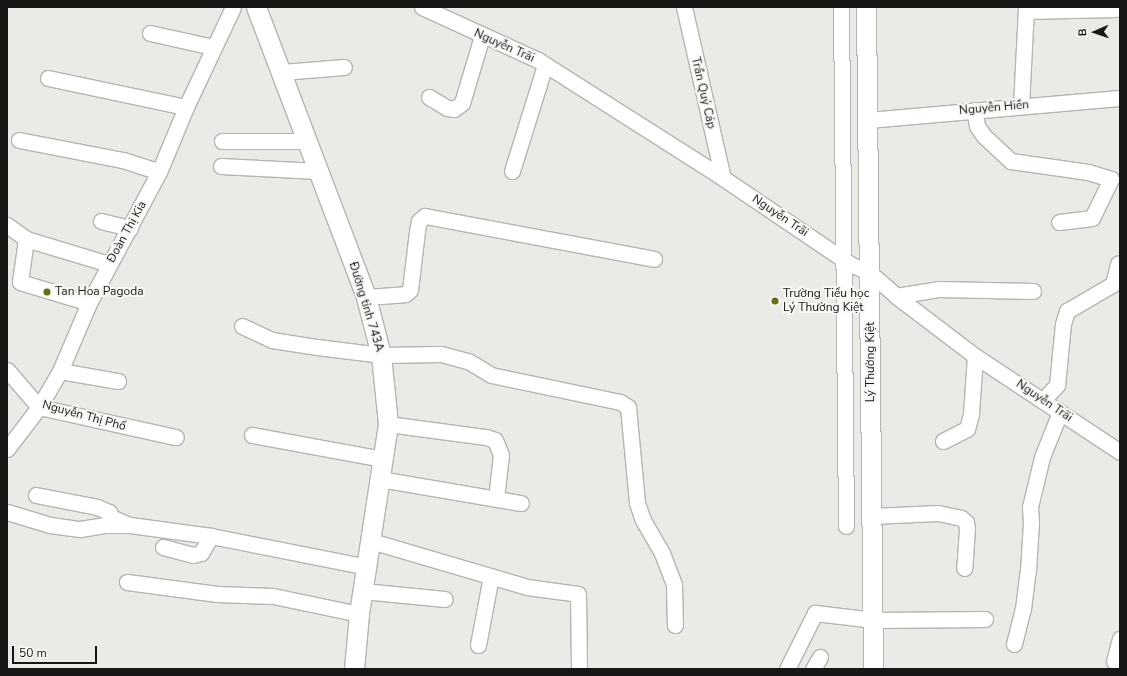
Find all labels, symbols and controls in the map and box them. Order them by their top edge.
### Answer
north arrow [1075,12,1115,52]
street label: Nguyễn Trãi [472,26,536,66]
text: B [1075,28,1090,36]
street label: Trần Quý Cáp [688,56,718,130]
street label: Nguyễn Hiền [958,98,1030,118]
street label: Nguyễn Trãi [749,192,811,240]
street label: Đoàn Thị Kia [104,199,150,265]
street label: Đường tỉnh 743A [345,260,387,354]
place label: Tan Hoa Pagoda [55,285,144,299]
marker: Tan Hoa Pagoda [42,287,52,297]
place label: Trường Tiểu học Lý Thường Kiệt [783,287,869,315]
marker: Trường Tiểu học Lý Thường Kiệt [770,296,780,306]
street label: Lý Thường Kiệt [864,322,878,402]
street label: Nguyễn Trãi [1013,377,1075,425]
street label: Nguyễn Thị Phố [41,398,127,434]
scale bar [14,638,99,664]
text: 50 m [19,645,47,661]

